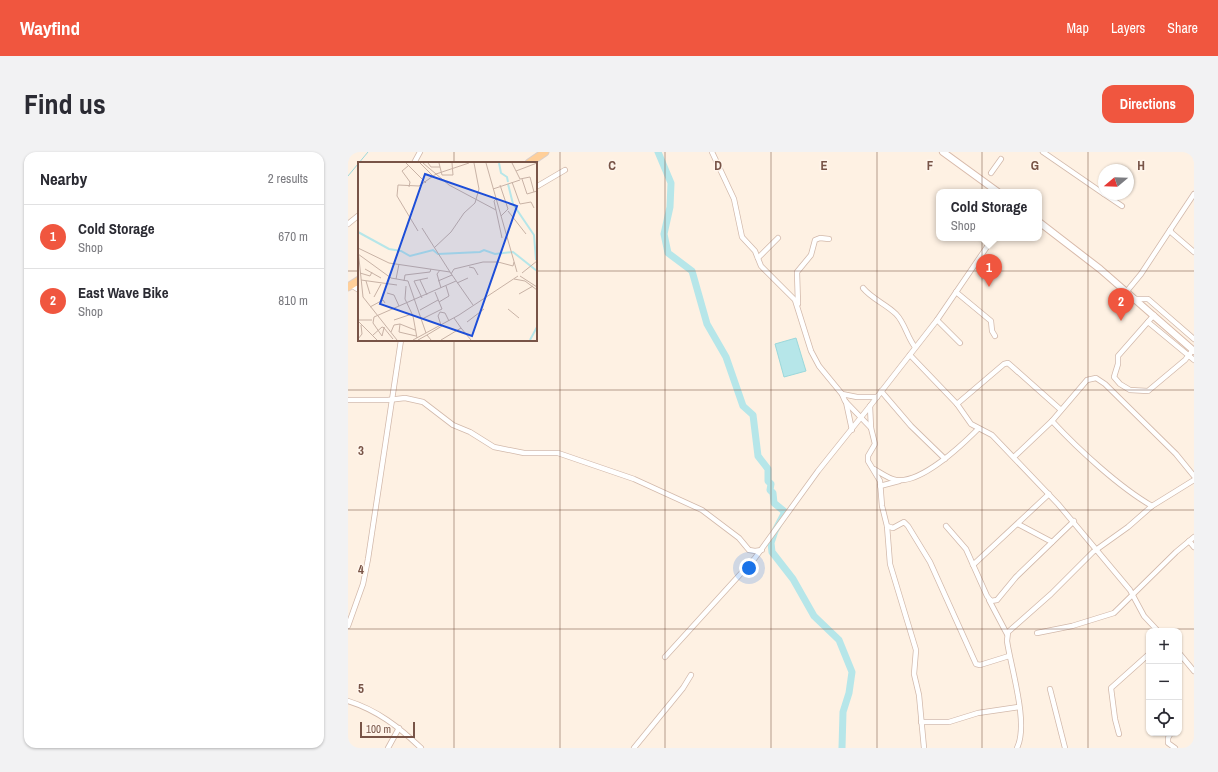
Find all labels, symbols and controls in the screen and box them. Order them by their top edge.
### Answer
text: Wayfind [20,15,80,41]
text: Map [1067,19,1089,37]
text: Layers [1111,19,1145,37]
text: Share [1167,19,1198,37]
text: Find us [24,85,106,123]
button: Directions [1102,85,1194,123]
text: C [608,157,616,174]
text: D [714,157,722,174]
text: E [820,157,828,174]
text: F [927,157,934,174]
text: G [1031,157,1039,174]
text: H [1137,157,1145,174]
inset map [358,162,537,341]
north arrow [1098,164,1134,200]
text: Nearby [40,167,87,190]
text: 2 results [268,170,308,187]
popup [936,189,1042,241]
text: Cold Storage [951,196,1027,217]
text: Shop [951,217,976,234]
text: Cold Storage [78,218,155,239]
text: 1 [50,228,56,245]
text: 670 m [278,228,308,245]
text: Shop [78,239,103,256]
pin: 1 [976,254,1002,287]
text: East Wave Bike [78,282,168,303]
pin: 2 [1108,288,1134,321]
text: 2 [50,292,56,309]
text: 810 m [278,292,308,309]
text: Shop [78,303,103,320]
text: 3 [358,442,364,459]
your location [739,558,759,578]
text: 4 [358,561,364,578]
map controls [1146,628,1182,736]
button: + [1146,628,1182,664]
button: − [1146,664,1182,700]
text: 5 [358,680,364,697]
button: locate [1146,700,1182,736]
scale bar [360,720,415,739]
text: 100 m [366,722,391,736]

